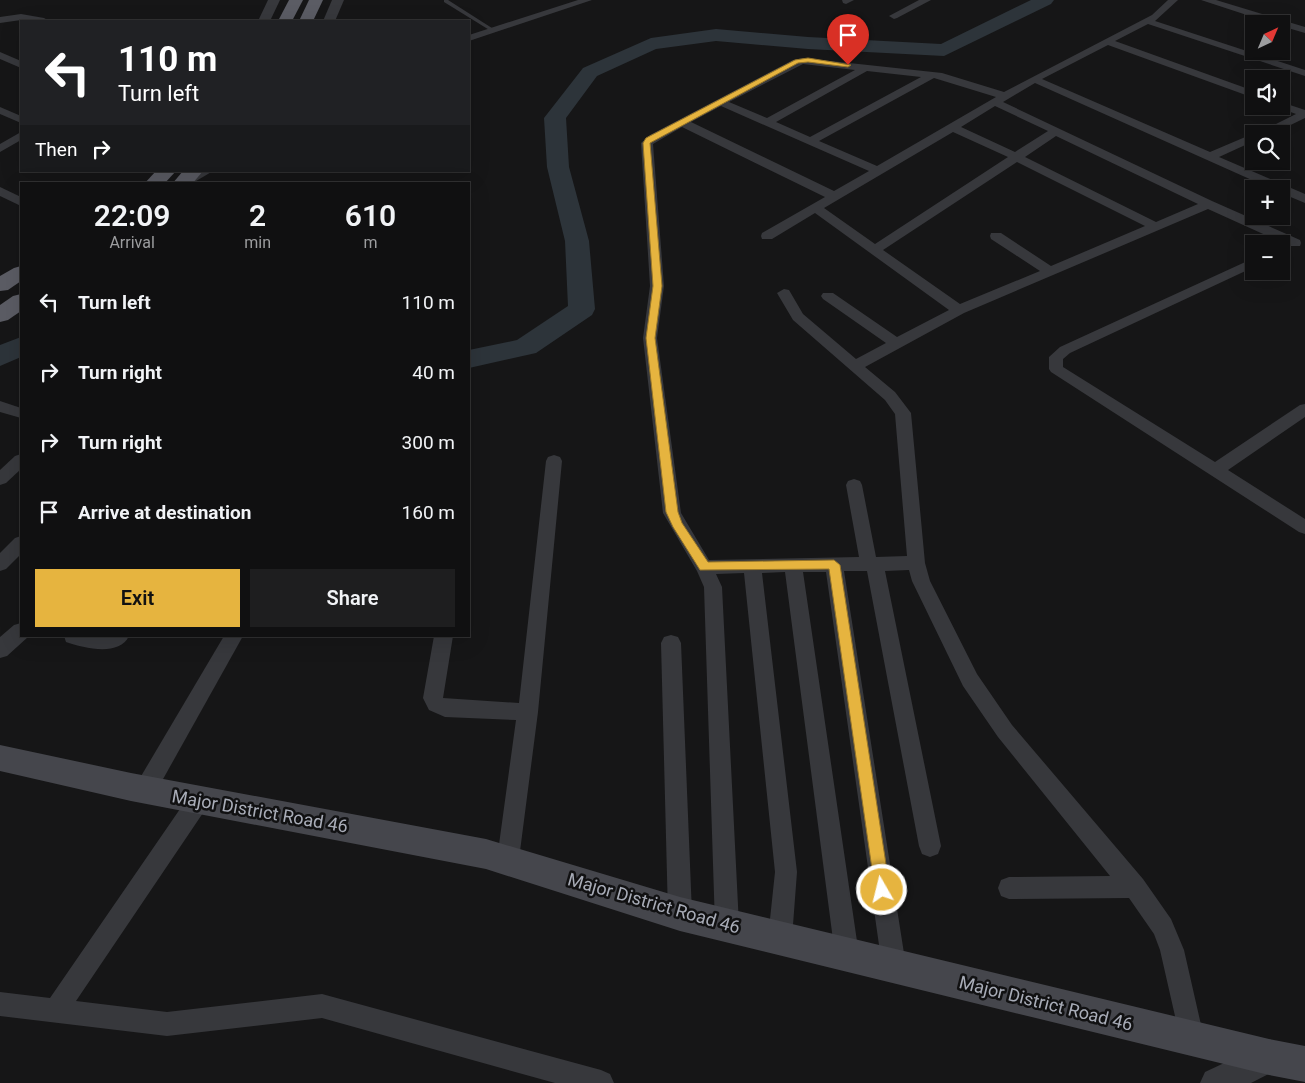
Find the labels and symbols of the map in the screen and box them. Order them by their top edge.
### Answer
pin [827,14,869,65]
north arrow [1245,15,1290,60]
street label: Major District Road 46 [170,785,350,837]
position arrow [855,863,907,915]
street label: Major District Road 46 [565,868,743,938]
street label: Major District Road 46 [957,971,1135,1035]

